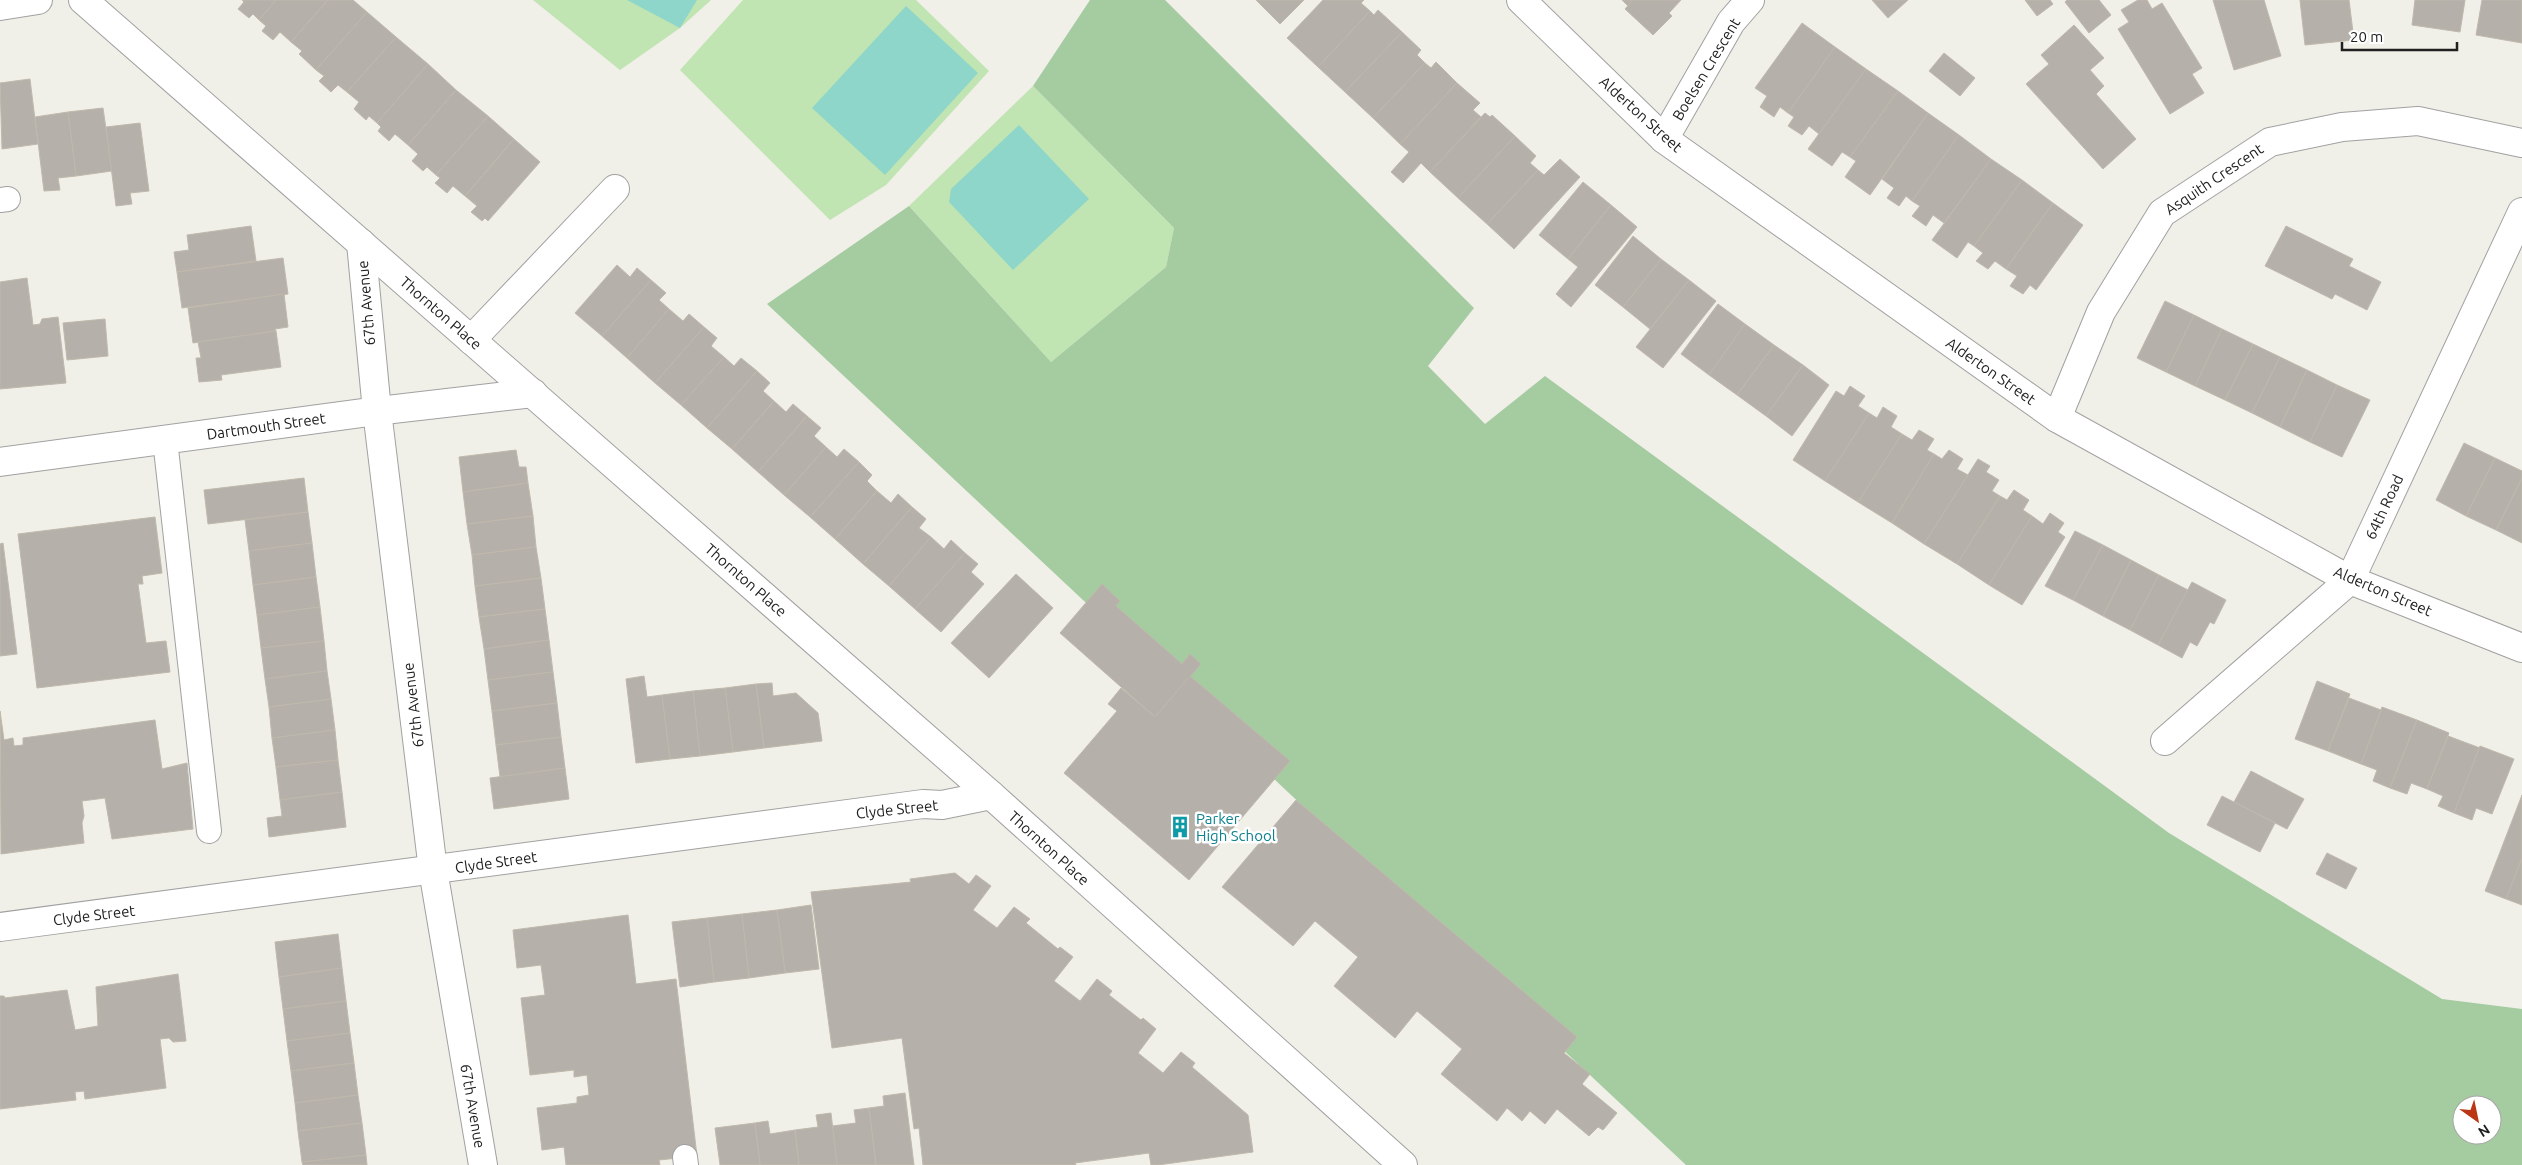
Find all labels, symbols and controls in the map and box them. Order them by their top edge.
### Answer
street label: Boelsen Crescent [1669,15,1743,123]
scale bar [2342,20,2457,52]
text: 20 m [2350,28,2383,45]
street label: Alderton Street [1596,73,1686,155]
street label: Asquith Crescent [2162,140,2266,218]
street label: 67th Avenue [354,260,378,346]
street label: Thornton Place [397,273,485,353]
street label: Alderton Street [1943,334,2039,408]
street label: Dartmouth Street [205,409,327,443]
street label: 64th Road [2362,472,2406,542]
street label: Thornton Place [702,540,790,620]
street label: Alderton Street [2331,563,2435,619]
street label: 67th Avenue [399,662,427,748]
street label: Clyde Street [855,796,939,822]
street label: Thornton Place [1005,807,1093,889]
place label: Parker High School [1196,810,1276,844]
building icon: Parker High School [1167,814,1193,840]
street label: Clyde Street [454,848,538,876]
street label: Clyde Street [52,902,136,928]
street label: 67th Avenue [457,1062,489,1150]
north arrow [2452,1095,2502,1145]
text: N [2475,1121,2493,1140]

